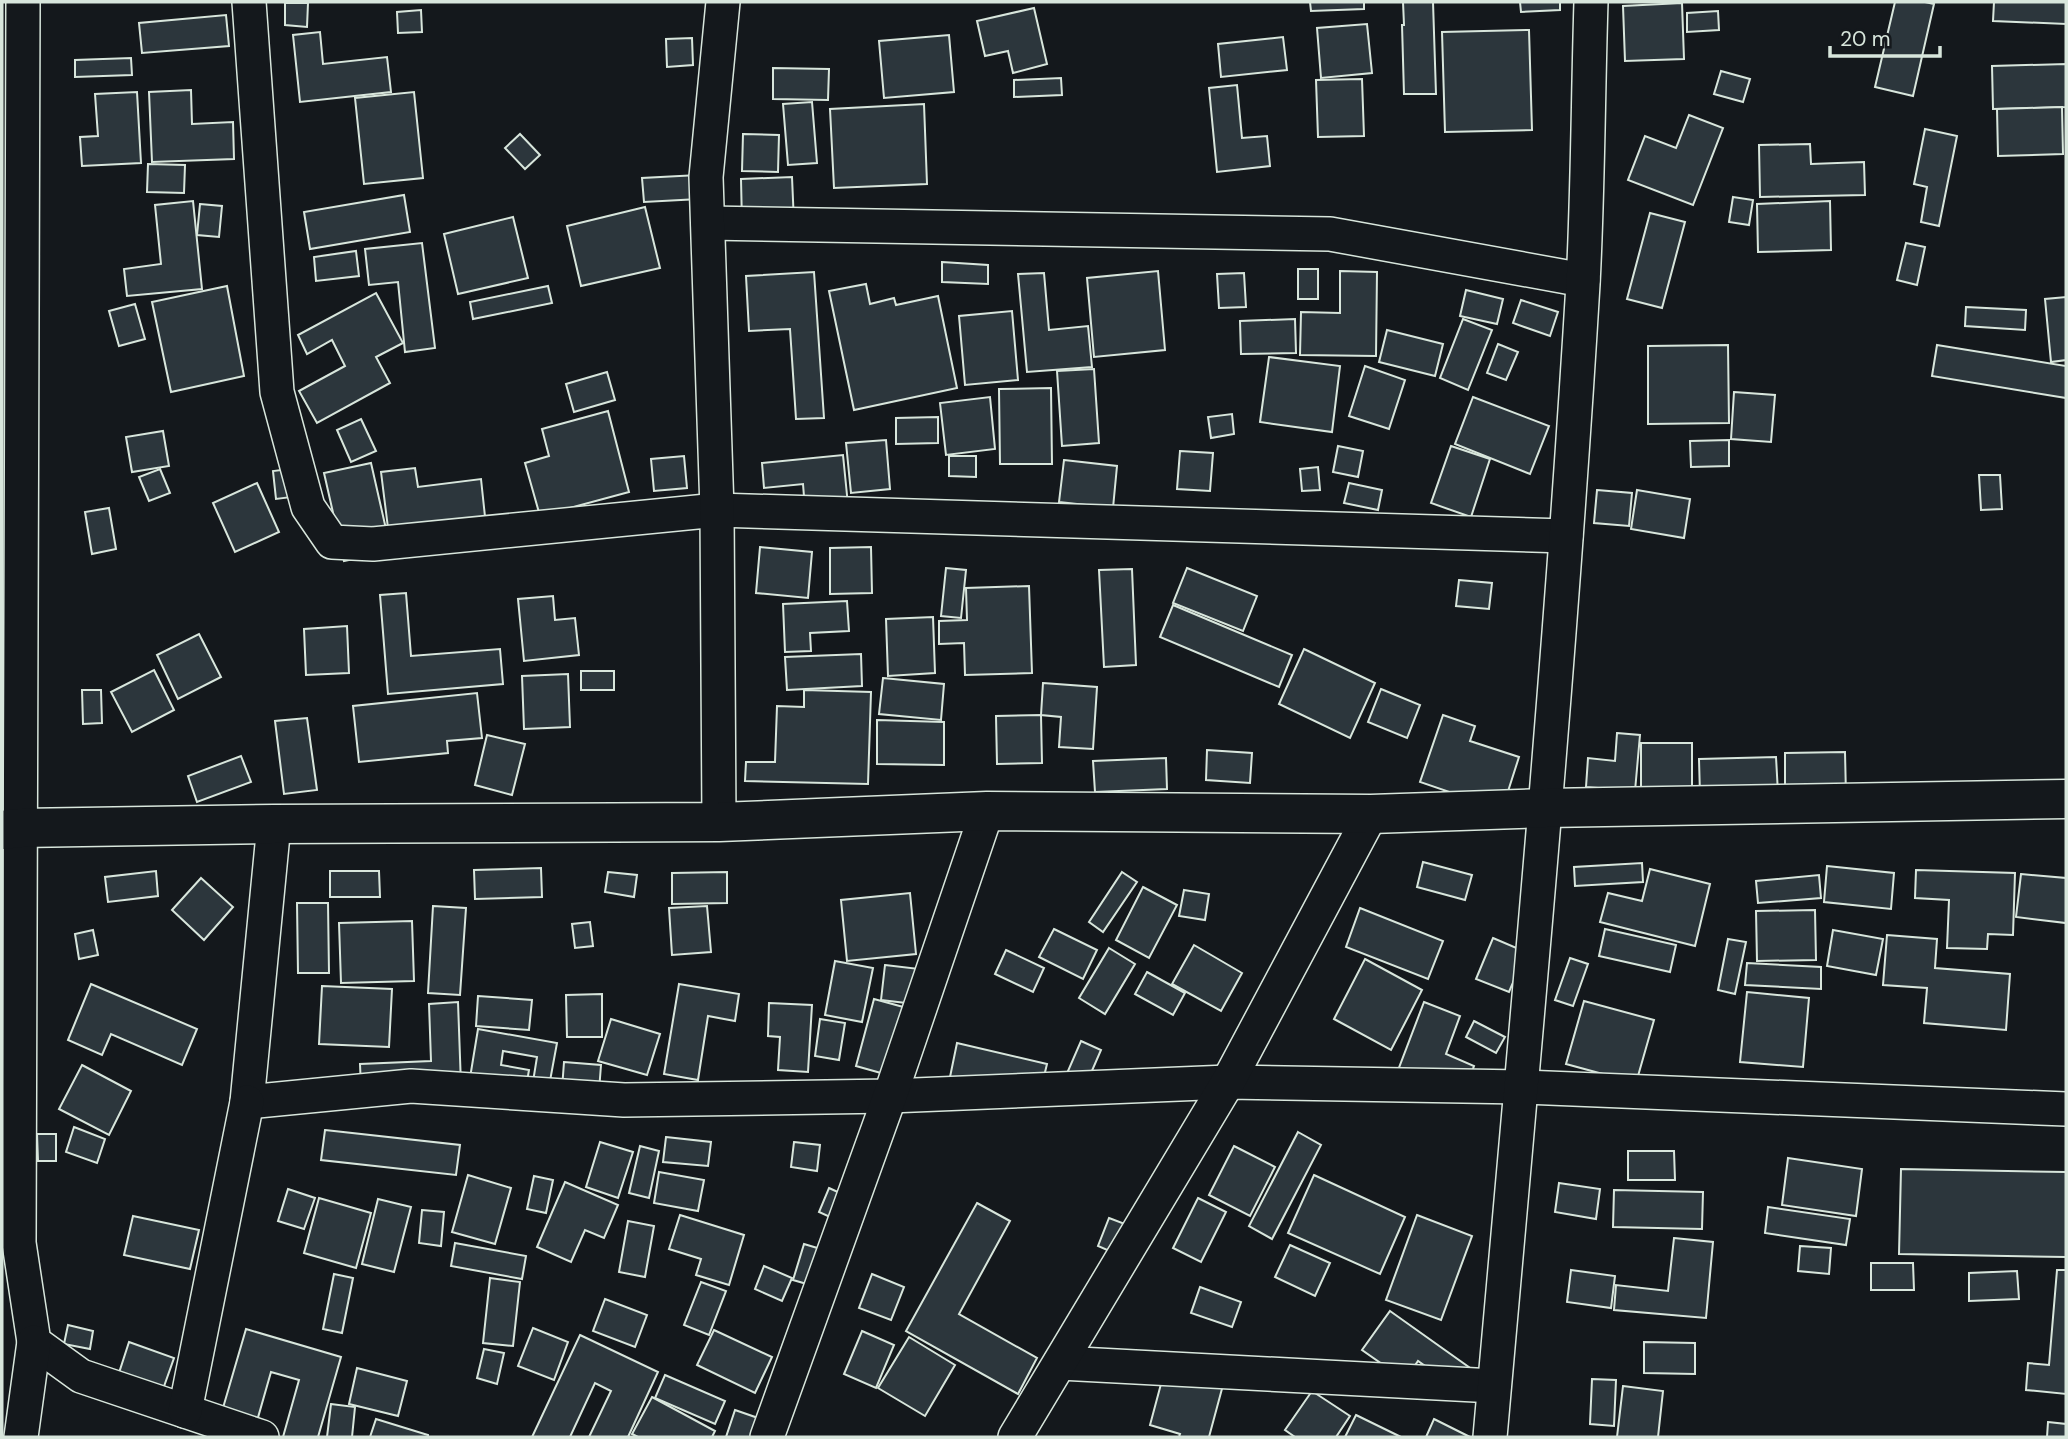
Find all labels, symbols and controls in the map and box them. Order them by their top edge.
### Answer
scale bar [1830,14,1940,58]
text: 20 m [1840,25,1891,53]

